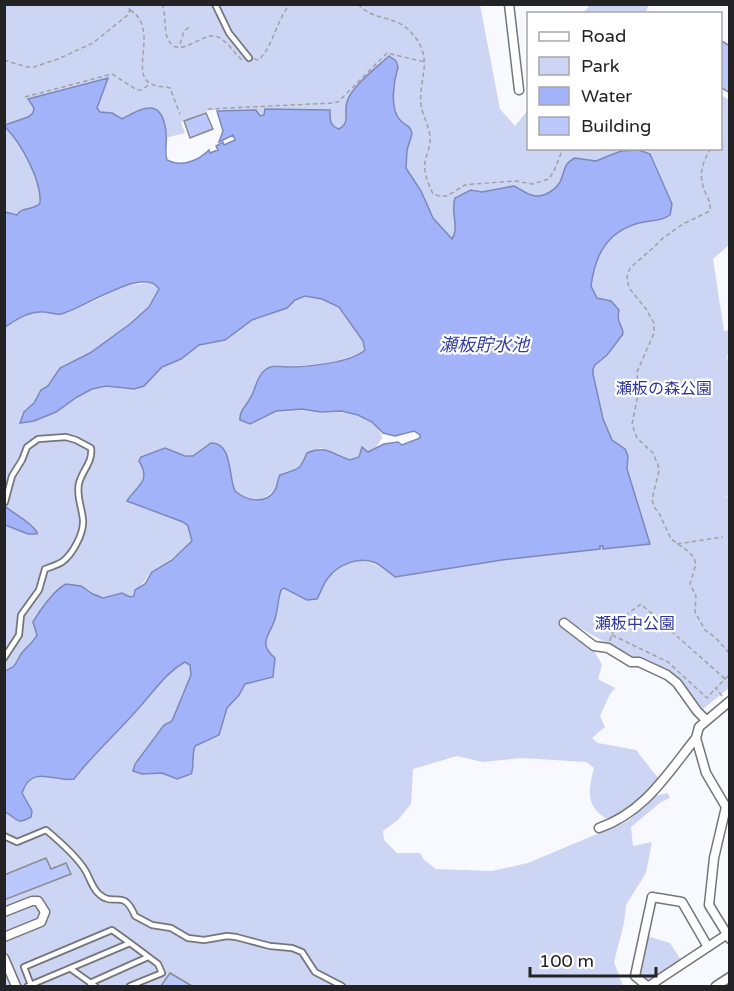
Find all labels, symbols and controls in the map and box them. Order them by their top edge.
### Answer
legend [527,12,722,150]
text: Road [581,25,626,47]
text: Park [581,55,620,77]
text: Water [581,85,632,107]
text: Building [581,115,651,137]
water label: 瀬板貯水池 [439,334,531,356]
park label: 瀬板の森公園 [616,379,712,399]
park label: 瀬板中公園 [595,614,675,634]
scale bar [530,940,656,978]
text: 100 m [539,950,594,972]

